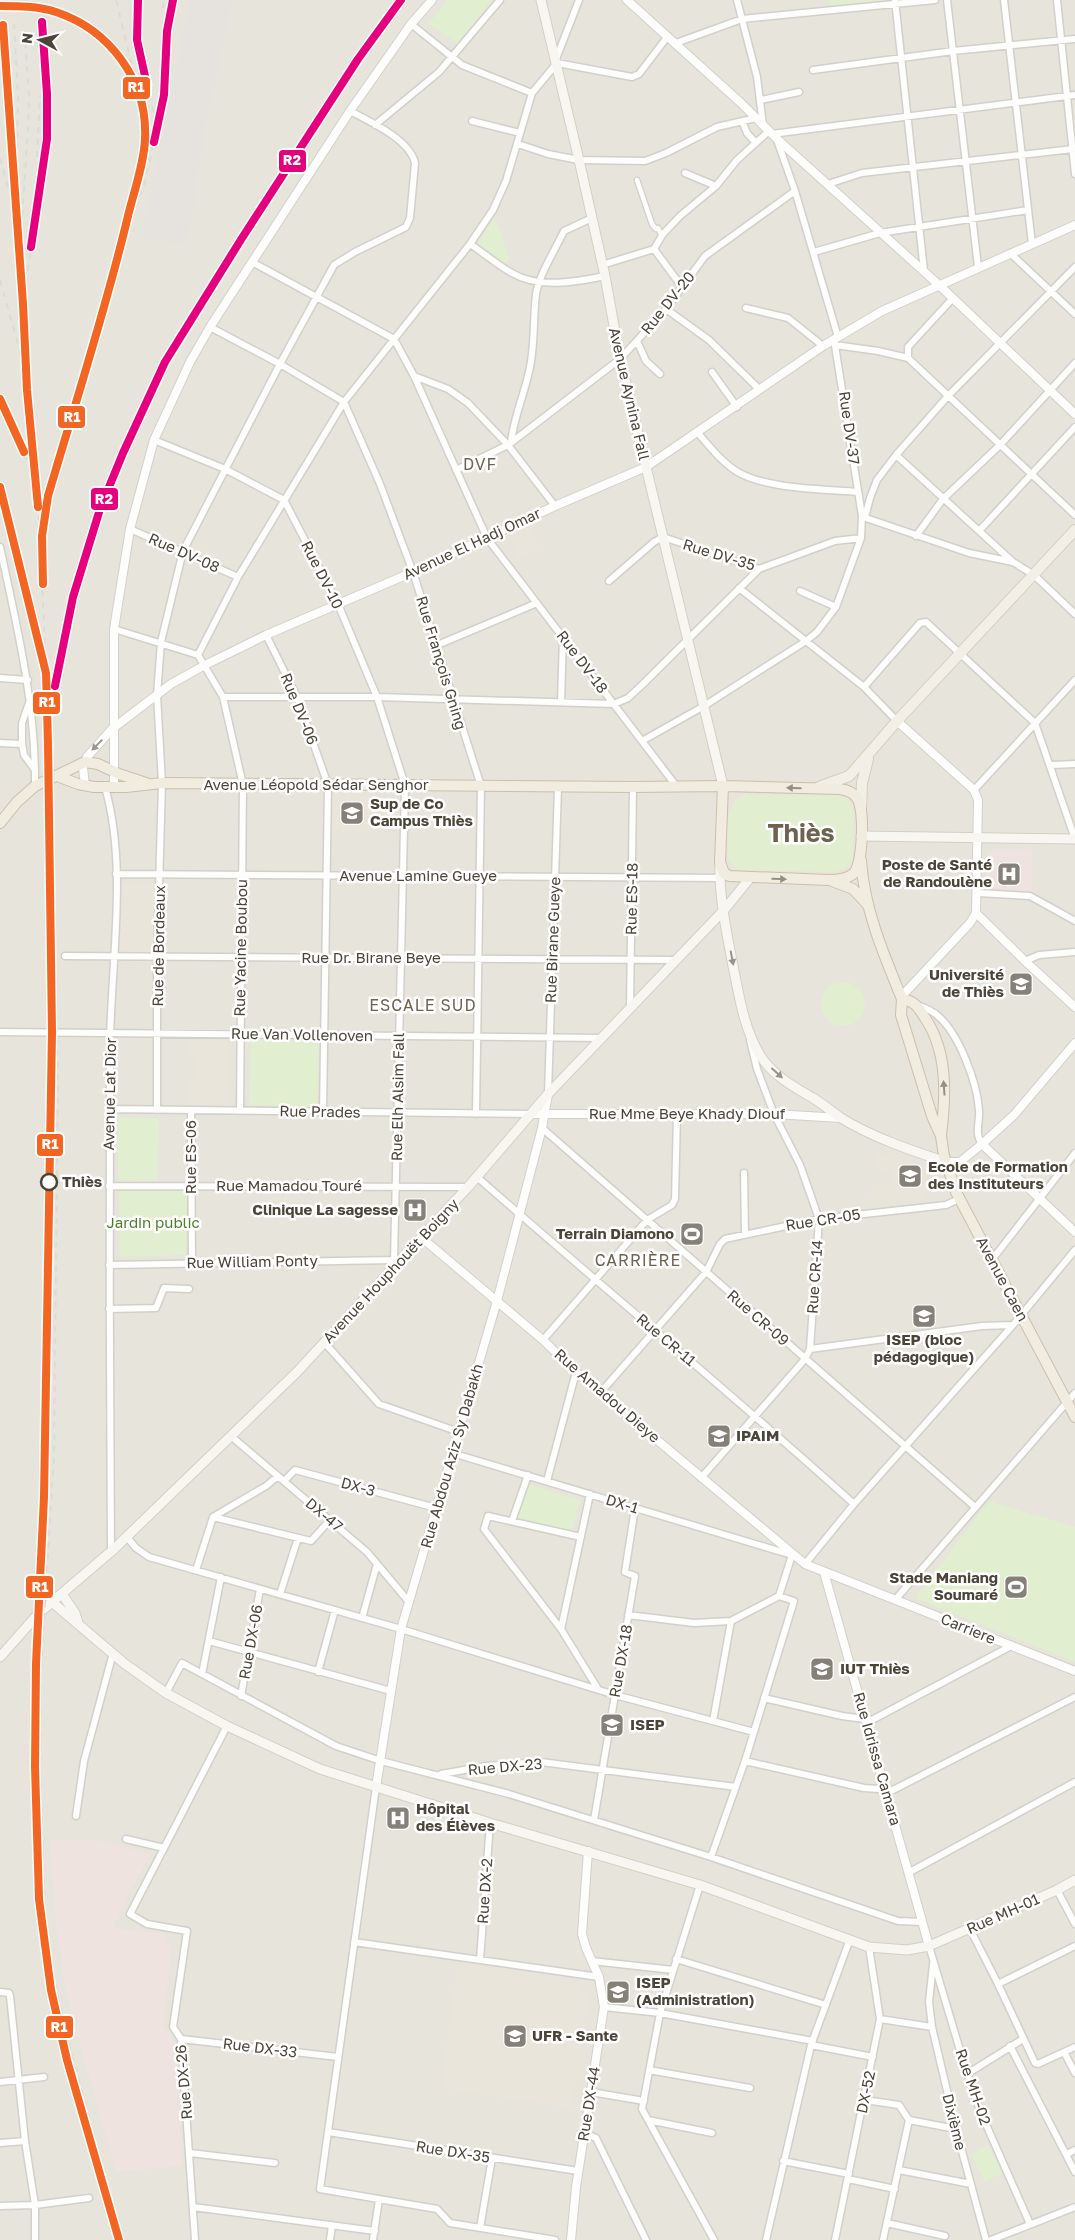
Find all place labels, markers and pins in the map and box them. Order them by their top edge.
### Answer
place label: Sup de Co Campus Thiès [370,794,473,829]
school or university icon: Sup de Co Campus Thiès [339,800,365,826]
place label: Poste de Santé de Randoulène [882,855,992,890]
hospital icon: Poste de Santé de Randoulène [996,861,1022,887]
place label: Université de Thiès [929,965,1004,1000]
school or university icon: Université de Thiès [1008,971,1034,997]
place label: Ecole de Formation des Instituteurs [928,1157,1068,1192]
school or university icon: Ecole de Formation des Instituteurs [897,1163,923,1189]
place label: Thiès [62,1172,102,1190]
marker: Thiès [40,1173,58,1191]
hospital icon: Clinique La sagesse [402,1197,428,1223]
place label: Clinique La sagesse [252,1200,398,1218]
sports icon: Terrain Diamono [679,1221,705,1247]
place label: Terrain Diamono [556,1224,674,1242]
school or university icon: ISEP (bloc pédagogique) [911,1303,937,1329]
place label: ISEP (bloc pédagogique) [874,1330,974,1365]
school or university icon: IPAIM [706,1423,732,1449]
place label: IPAIM [736,1426,779,1444]
place label: Stade Maniang Soumaré [889,1568,998,1603]
sports icon: Stade Maniang Soumaré [1003,1574,1029,1600]
school or university icon: IUT Thiès [809,1656,835,1682]
place label: IUT Thiès [840,1659,910,1677]
school or university icon: ISEP [599,1712,625,1738]
place label: ISEP [630,1715,665,1733]
place label: Hôpital des Élèves [416,1799,495,1834]
hospital icon: Hôpital des Élèves [385,1805,411,1831]
place label: ISEP (Administration) [636,1973,754,2008]
school or university icon: ISEP (Administration) [605,1979,631,2005]
school or university icon: UFR - Sante [502,2023,528,2049]
place label: UFR - Sante [532,2026,618,2044]

